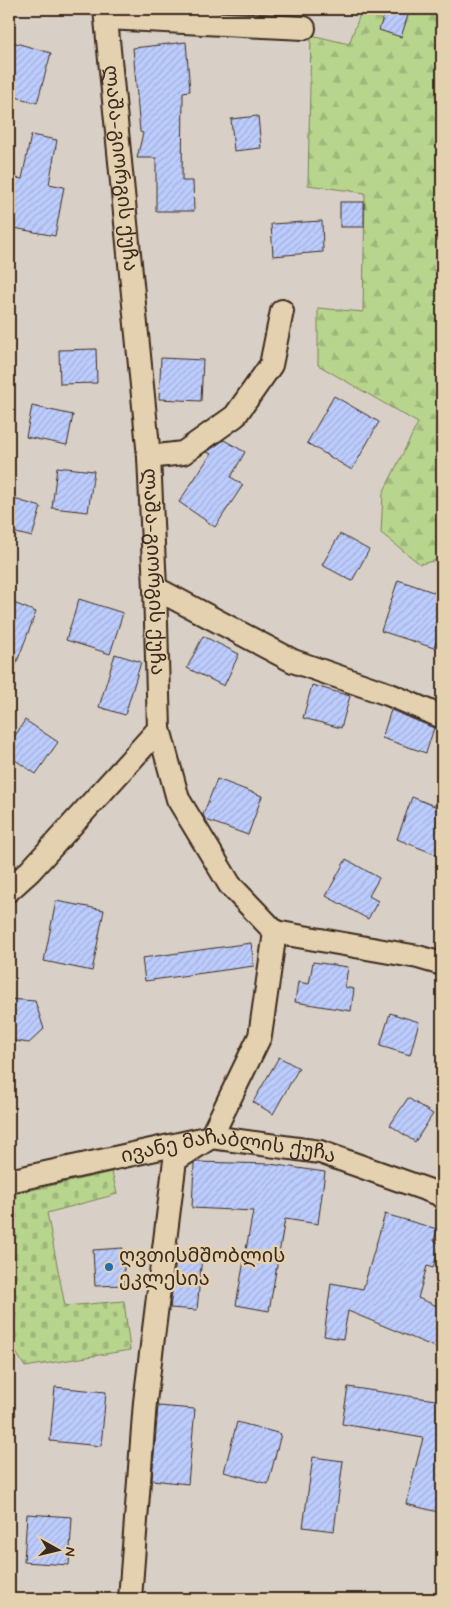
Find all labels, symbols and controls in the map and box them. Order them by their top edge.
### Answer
street label: ლაშა-გიორგის ქუჩა [97,64,144,273]
street label: ლაშა-გიორგის ქუჩა [136,468,171,676]
street label: ივანე მაჩაბლის ქუჩა [118,1123,340,1170]
place label: ღვთისმშობლის ეკლესია [119,1243,285,1293]
marker: ღვთისმშობლის ეკლესია [103,1261,115,1273]
north arrow [32,1526,82,1576]
text: N [60,1546,79,1558]

